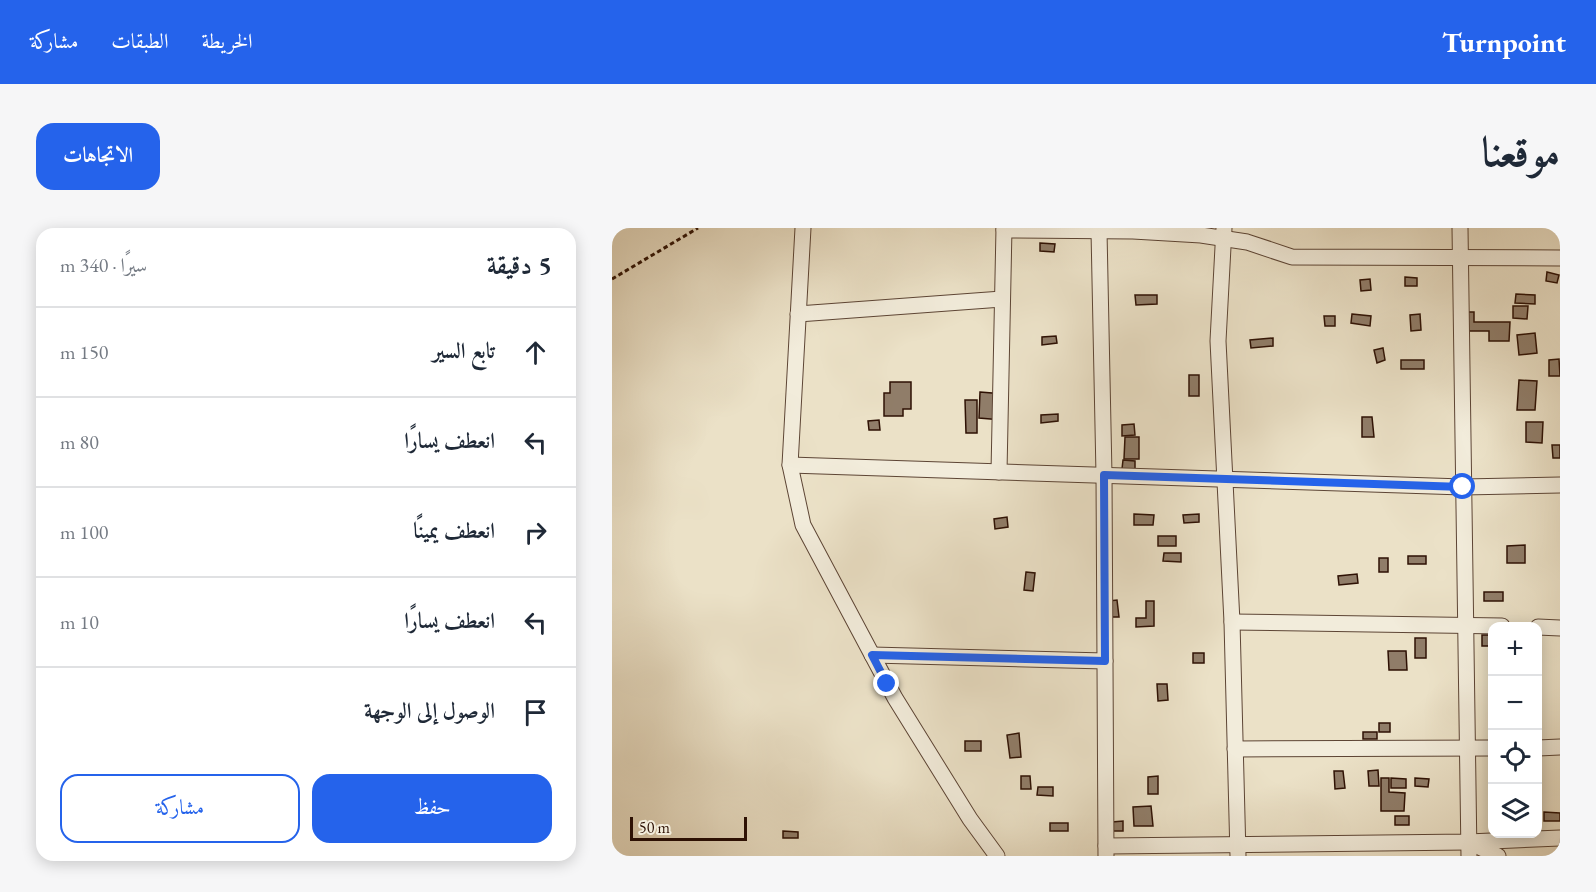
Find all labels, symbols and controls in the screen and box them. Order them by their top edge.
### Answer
text: Turnpoint [1442,24,1566,60]
text: مشاركة [30,27,78,54]
text: الطبقات [111,27,168,54]
text: الخريطة [201,27,253,54]
button: الاتجاهات [36,123,160,190]
text: موقعنا [1482,124,1560,179]
text: 5 دقيقة [487,248,552,282]
text: سيرًا · 340 m [60,252,147,278]
text: تابع السير [432,336,495,365]
icon: ahead [519,336,552,369]
text: 150 m [60,339,108,365]
text: انعطف يسارًا [404,426,495,455]
icon: left [519,426,552,459]
text: 80 m [60,429,99,455]
route start [1449,473,1475,499]
text: انعطف يمينًا [413,516,495,545]
icon: right [519,516,552,549]
text: 100 m [60,519,108,545]
text: انعطف يسارًا [404,606,495,635]
icon: left [519,606,552,639]
text: 10 m [60,609,99,635]
map controls [1488,622,1542,838]
button: + [1488,622,1542,676]
route end [873,670,899,696]
button: − [1488,676,1542,730]
text: الوصول إلى الوجهة [364,696,495,725]
icon: arrive [519,696,552,729]
button: locate [1488,730,1542,784]
button: مشاركة [60,774,300,843]
button: حفظ [312,774,552,843]
button: layers [1488,784,1542,838]
scale bar [630,814,747,842]
text: 50 m [639,817,670,838]

